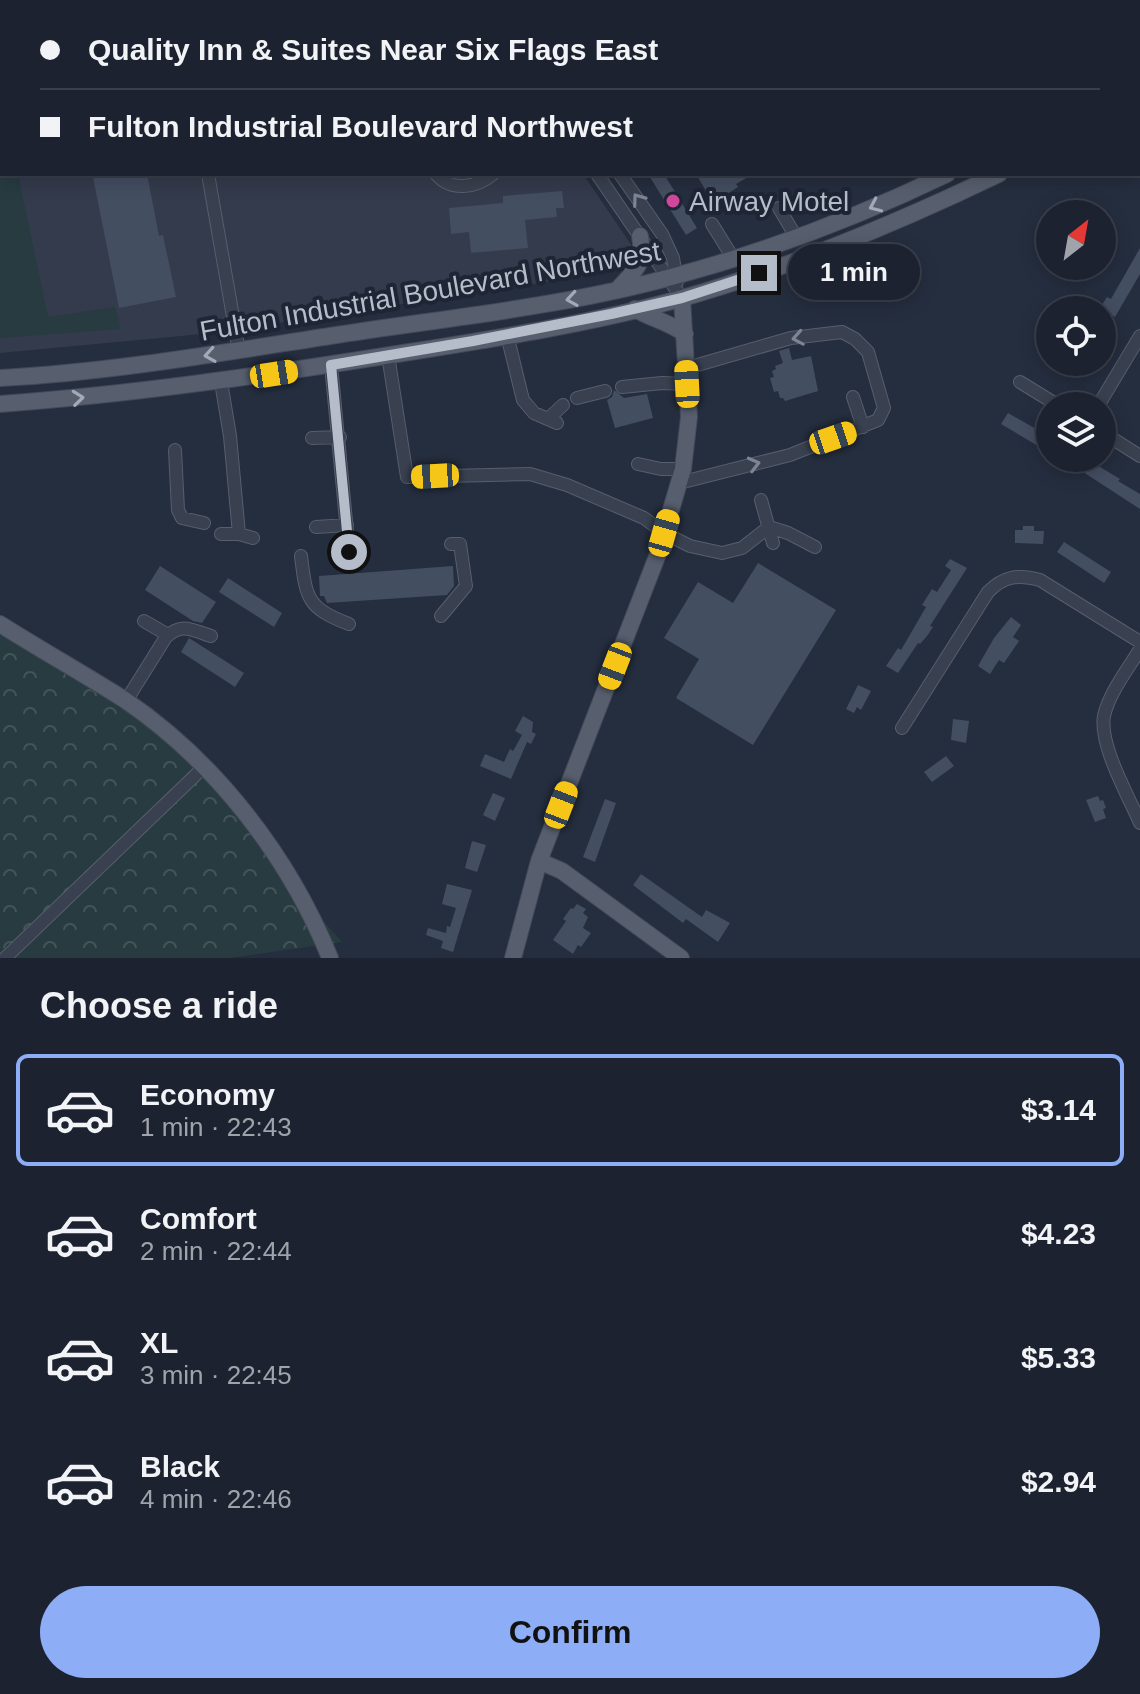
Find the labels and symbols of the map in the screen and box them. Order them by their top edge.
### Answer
place label: Airway Motel [689,186,849,217]
marker: Airway Motel [664,192,682,210]
one-way arrow [633,193,648,208]
one-way arrow [869,196,884,212]
north arrow [1036,200,1116,280]
street label: Fulton Industrial Boulevard Northwest [197,235,663,347]
callout: 1 min [787,245,919,301]
route end [741,255,777,291]
one-way arrow [565,289,578,306]
one-way arrow [791,328,804,345]
one-way arrow [203,346,217,363]
car [248,358,300,390]
car [674,359,700,409]
one-way arrow [72,390,85,407]
car [806,419,860,457]
one-way arrow [747,456,761,473]
car [410,463,460,489]
car [646,507,682,559]
route start [331,534,367,570]
car [595,639,635,693]
car [541,778,581,832]

